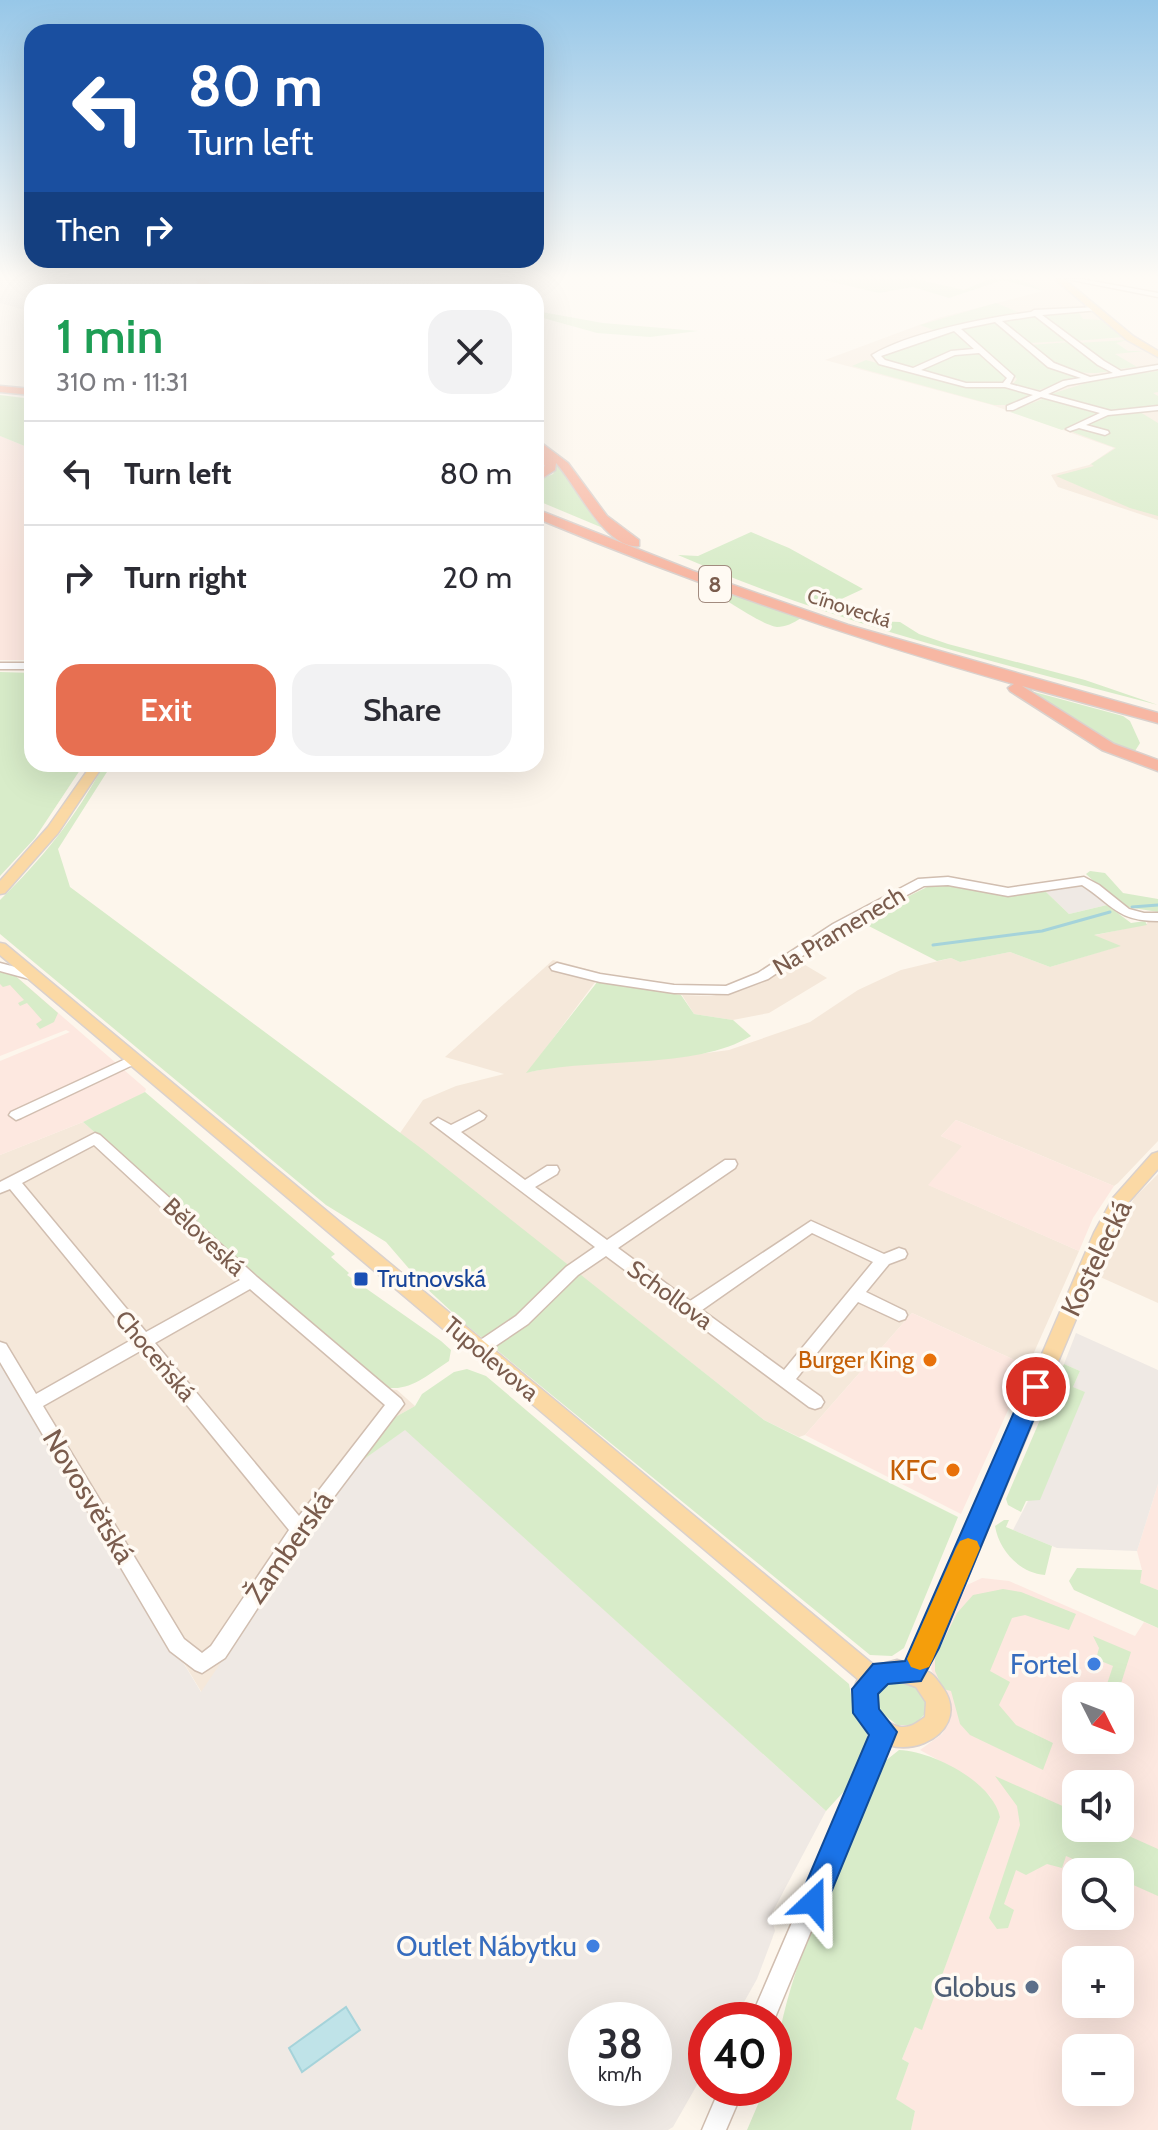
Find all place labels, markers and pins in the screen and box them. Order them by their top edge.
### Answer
place label: Trutnovská [377,1264,487,1293]
marker: Trutnovská [352,1270,370,1288]
place label: Burger King [798,1345,915,1374]
marker: Burger King [921,1351,939,1369]
pin [1002,1353,1070,1421]
place label: KFC [889,1453,937,1487]
marker: KFC [944,1461,962,1479]
place label: Fortel [1010,1647,1078,1681]
marker: Fortel [1085,1655,1103,1673]
place label: Outlet Nábytku [396,1929,577,1963]
marker: Outlet Nábytku [584,1937,602,1955]
place label: Globus [934,1970,1016,2004]
marker: Globus [1023,1978,1041,1996]

